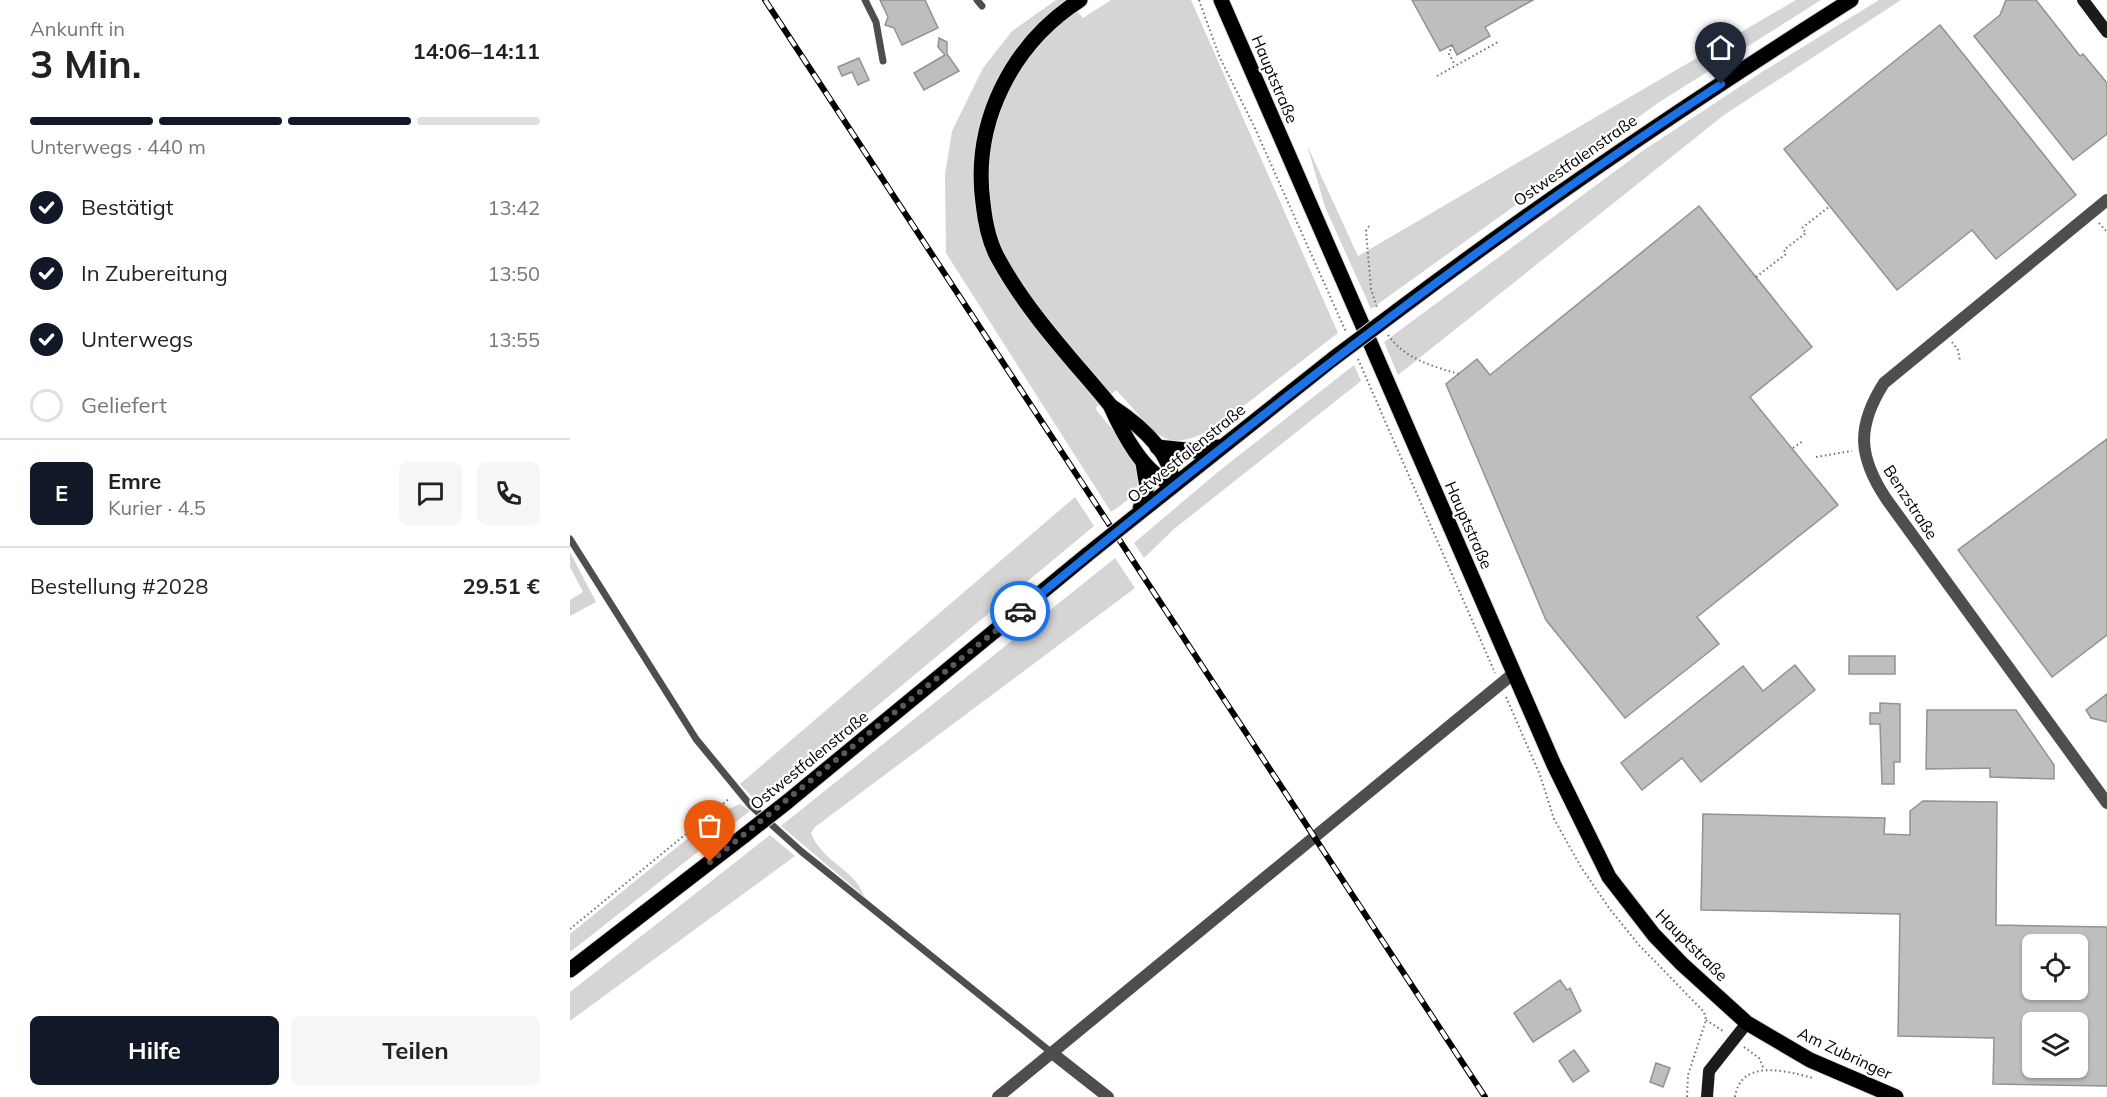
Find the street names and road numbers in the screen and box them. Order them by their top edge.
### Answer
street label: Hauptstraße [1247,32,1303,126]
street label: Ostwestfalenstraße [1509,110,1641,210]
street label: Ostwestfalenstraße [1123,399,1249,507]
street label: Benzstraße [1880,461,1942,543]
street label: Hauptstraße [1441,478,1497,572]
street label: Ostwestfalenstraße [746,706,872,814]
street label: Hauptstraße [1652,905,1732,985]
street label: Am Zubringer [1795,1023,1895,1084]

